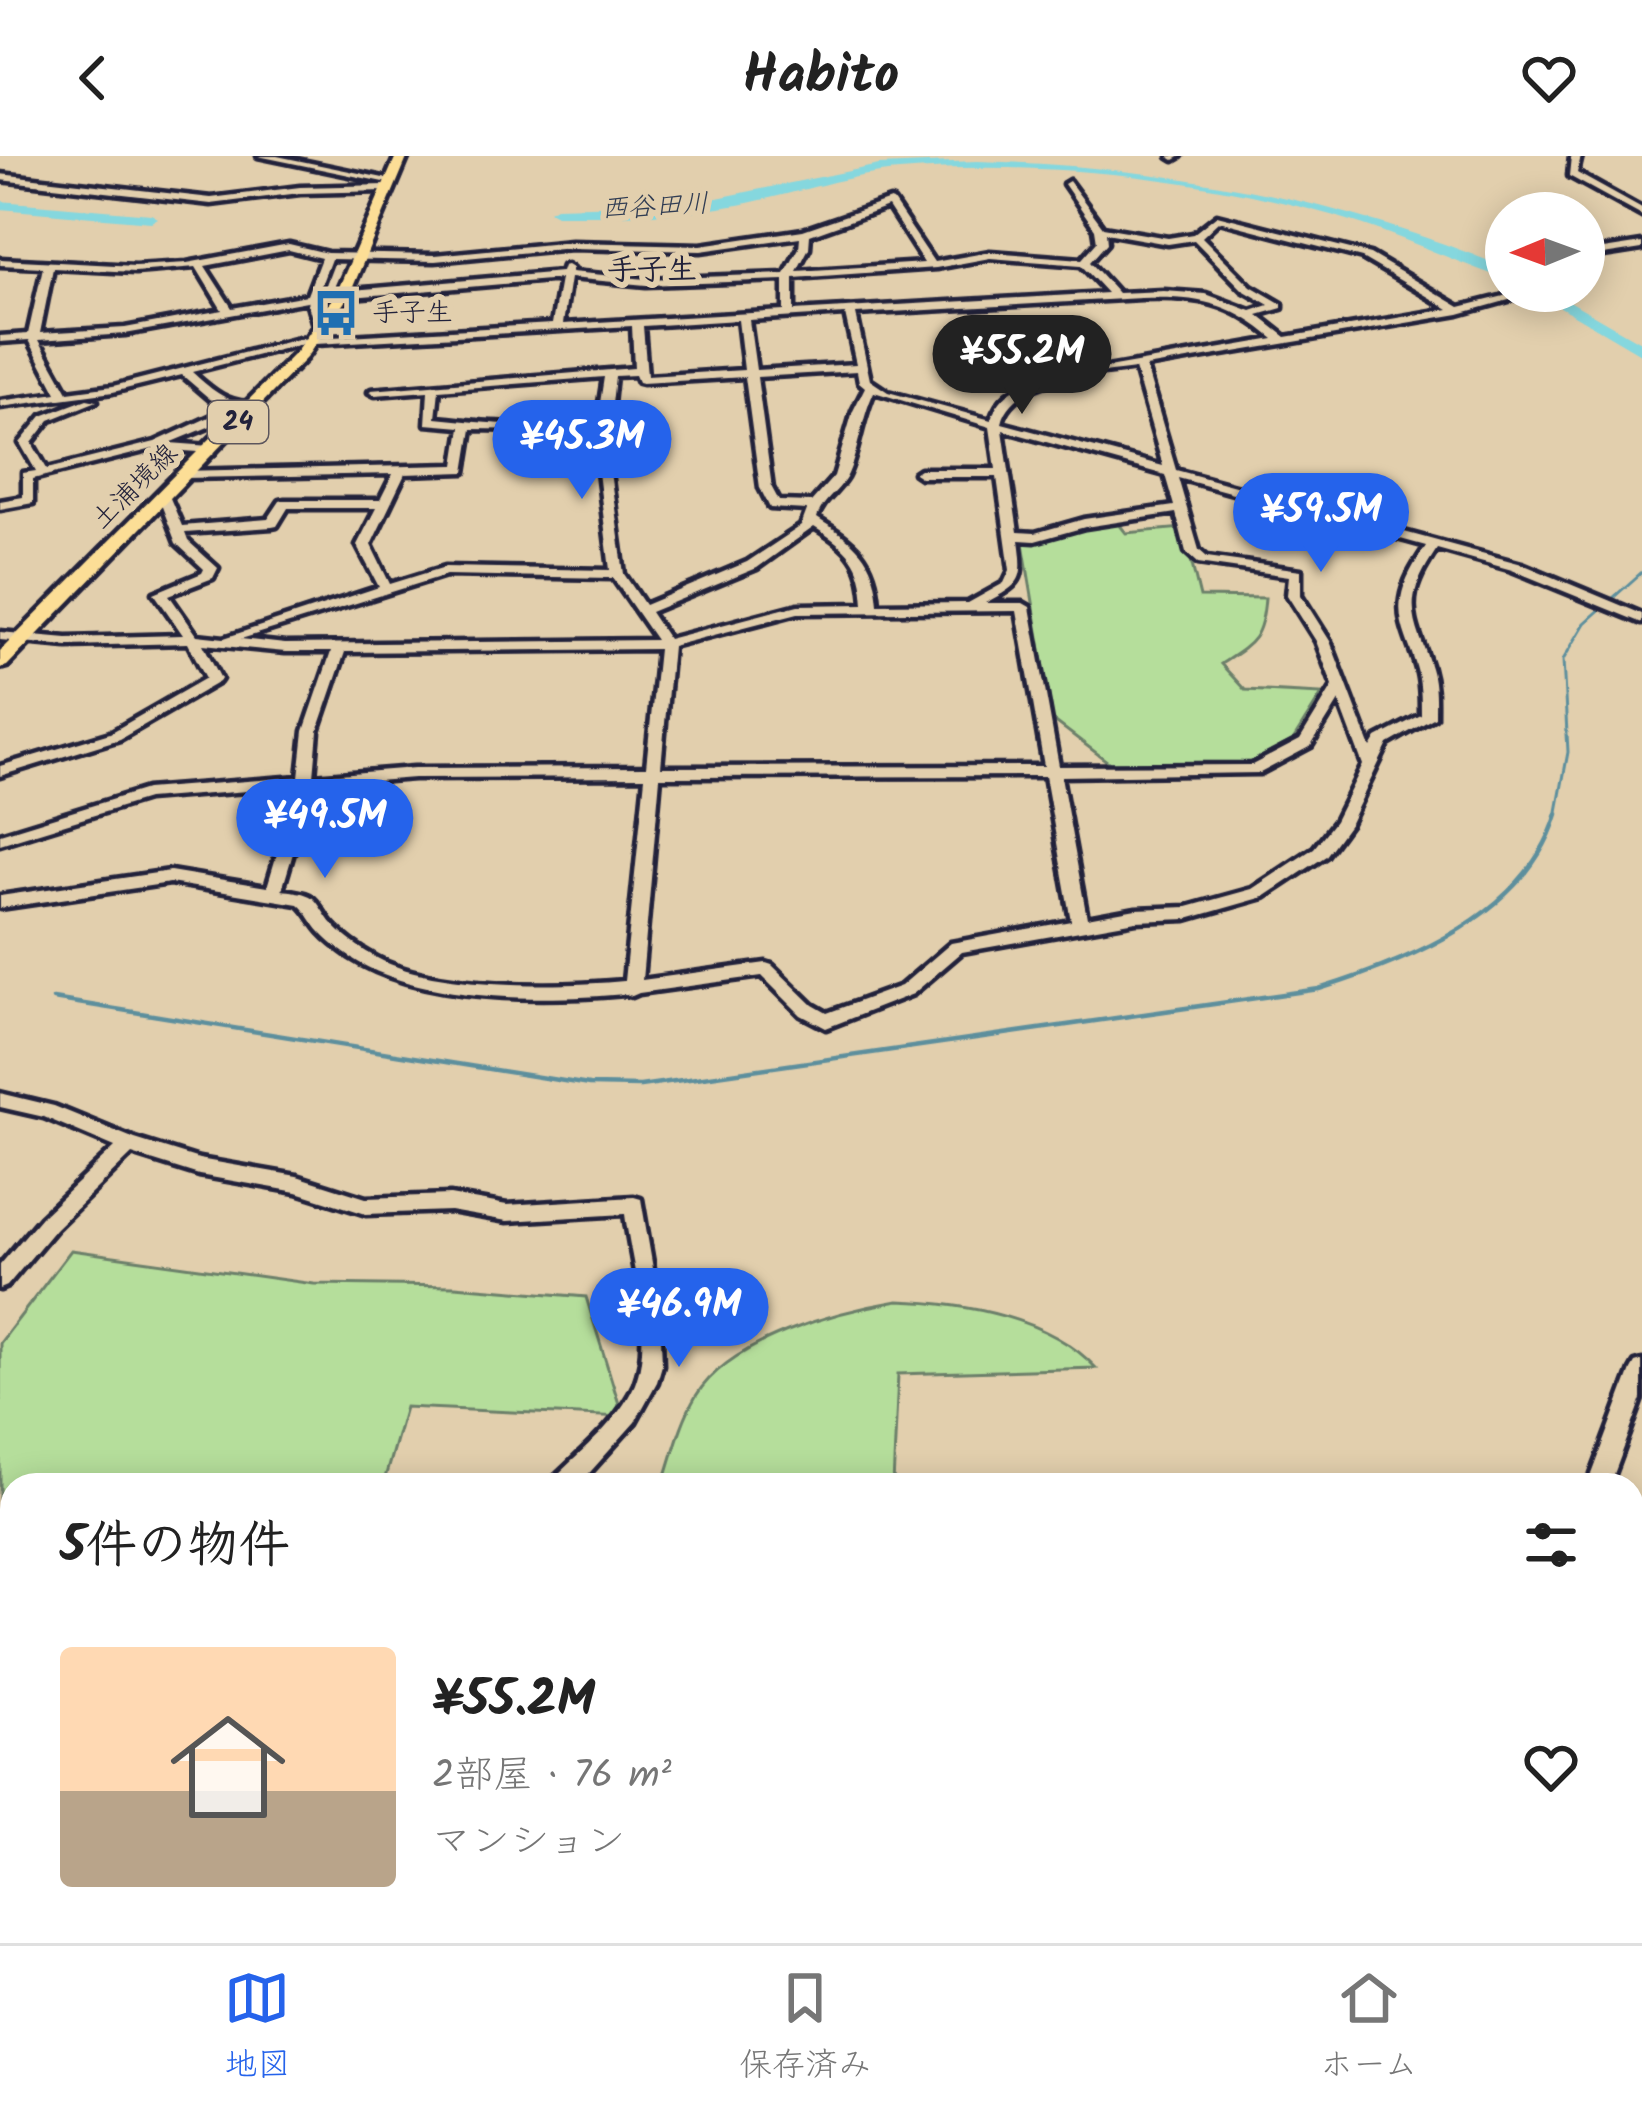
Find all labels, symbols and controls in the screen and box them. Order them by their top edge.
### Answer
text: Habito [743,35,899,121]
icon: back [60,45,126,111]
icon: heart [1516,45,1582,111]
water label: 西谷田川 [600,183,710,231]
north arrow [1485,192,1605,312]
map controls [1485,192,1605,312]
district label: 手子生 [607,247,697,295]
bus stop icon: 手子生 [311,288,361,338]
place label: 手子生 [372,292,453,335]
pin: ¥55.2M [924,315,1120,417]
text: ¥55.2M [960,323,1084,385]
pin: ¥45.3M [484,400,680,502]
road number: 24 [208,401,268,443]
text: ¥45.3M [519,408,645,470]
street label: 土浦境線 [82,434,188,540]
pin: ¥59.5M [1223,473,1419,575]
text: ¥59.5M [1260,481,1382,543]
pin: ¥49.5M [227,779,423,881]
text: ¥49.5M [263,787,387,849]
pin: ¥46.9M [581,1268,777,1370]
text: ¥46.9M [617,1276,741,1338]
text: 5件の物件 [60,1507,290,1588]
icon: filters [1518,1512,1584,1578]
text: ¥55.2M [432,1661,595,1742]
icon: home [156,1695,300,1839]
icon: heart [1518,1734,1584,1800]
text: 2部屋 · 76 m² [432,1746,672,1808]
text: マンション [432,1812,625,1874]
tab: 地図 [224,1965,290,2093]
tab: 保存済み [739,1965,871,2093]
tab: ホーム [1320,1965,1418,2093]

